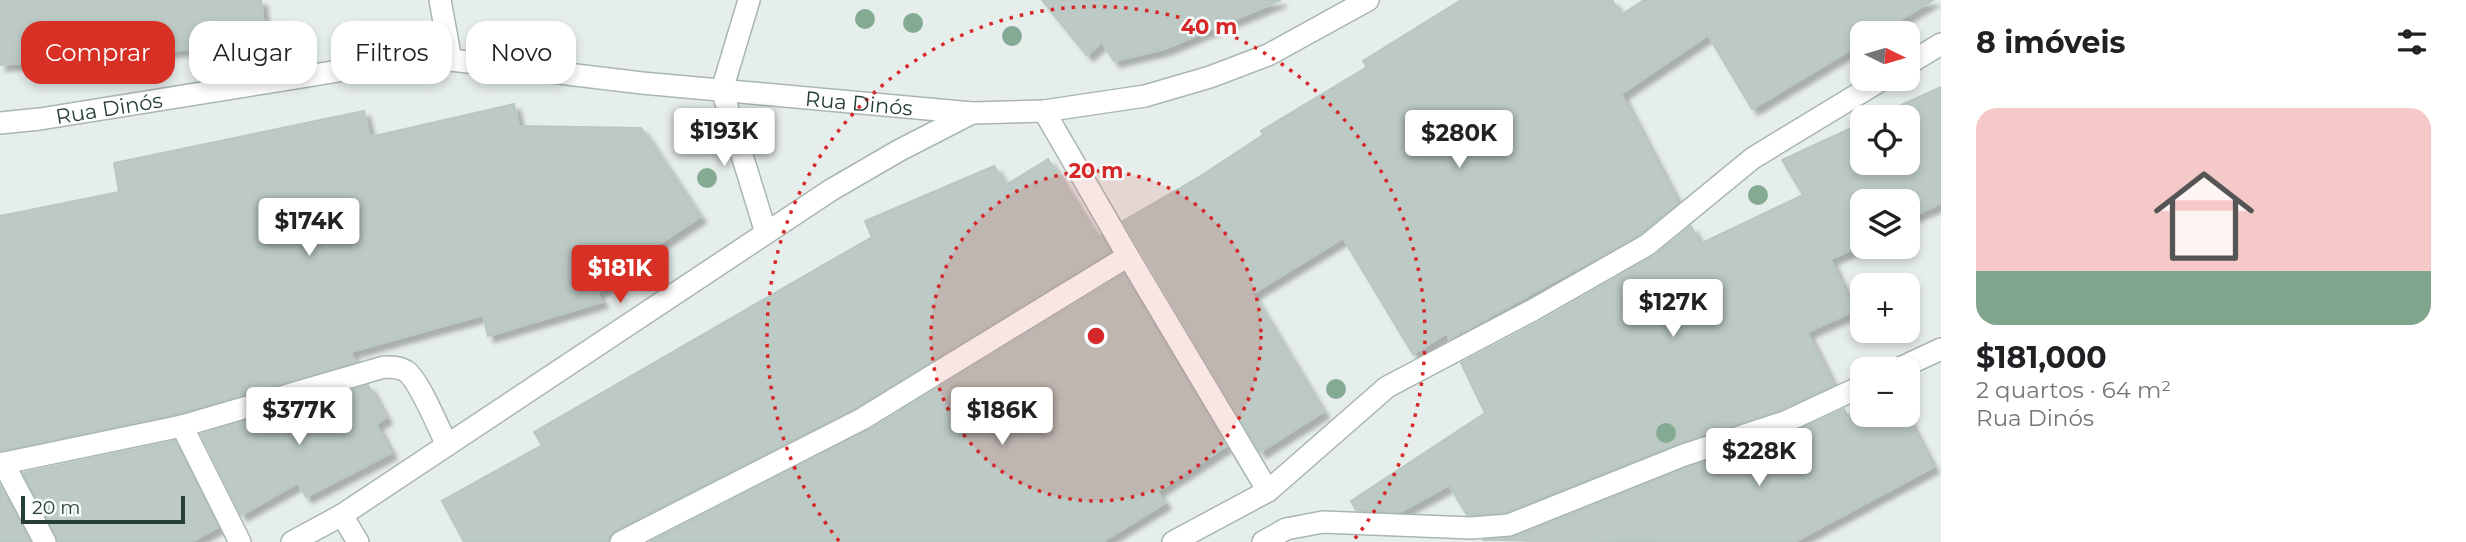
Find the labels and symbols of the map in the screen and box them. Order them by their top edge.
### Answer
text: 40 m [1181,14,1237,39]
north arrow [1850,21,1920,91]
street label: Rua Dinós [804,85,914,120]
street label: Rua Dinós [54,87,164,129]
pin: $193K [675,108,773,168]
pin: $280K [1410,110,1508,170]
text: 20 m [1069,158,1123,183]
pin: $174K [260,198,358,258]
pin: $181K [571,246,669,305]
pin: $127K [1624,280,1722,339]
centre of rings [1084,324,1108,348]
pin: $377K [250,388,348,447]
pin: $186K [953,388,1051,447]
pin: $228K [1710,428,1808,488]
scale bar [21,493,186,525]

